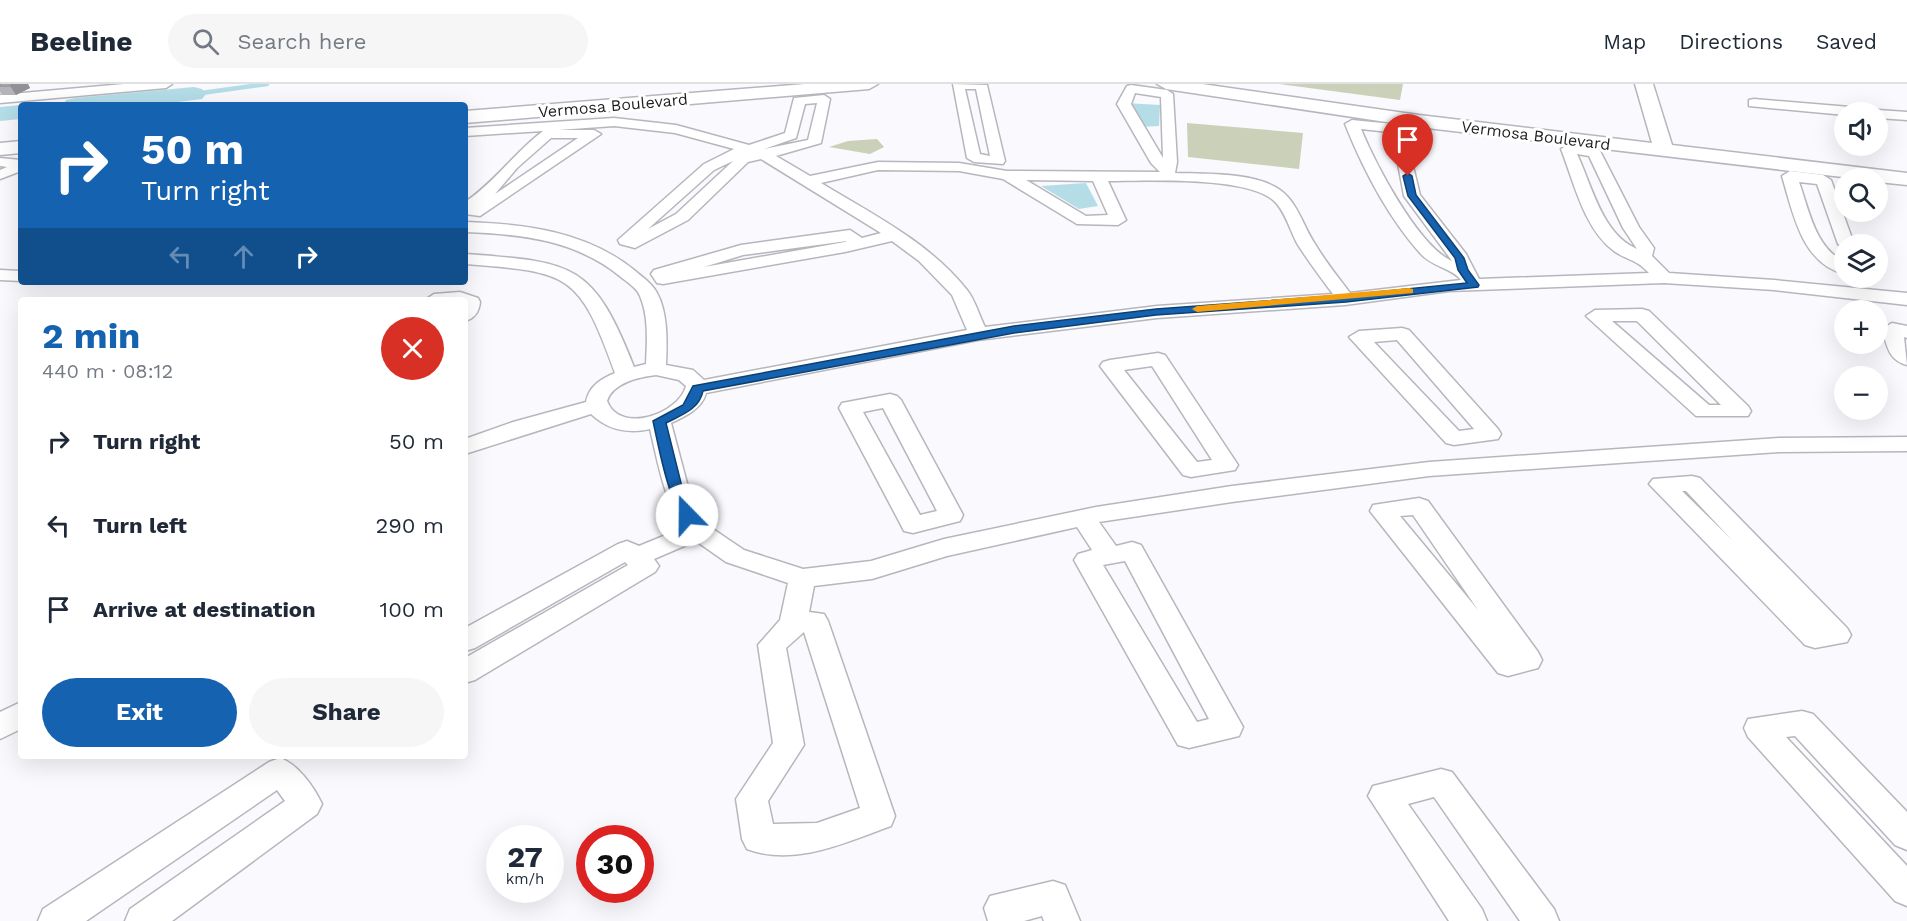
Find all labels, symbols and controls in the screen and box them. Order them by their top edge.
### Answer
search box [168,14,588,68]
text: Beeline [30,25,132,58]
icon: search [189,25,222,58]
text: Search here [237,29,366,54]
text: Map [1603,29,1646,54]
text: Directions [1679,29,1783,54]
text: Saved [1816,29,1877,54]
street label: Vermosa Boulevard [537,89,689,122]
map controls [1834,102,1888,420]
button: sound [1834,102,1888,156]
pin [1382,114,1433,176]
street label: Vermosa Boulevard [1460,117,1612,154]
icon: arrive [1391,123,1424,156]
text: 50 m [141,125,244,174]
icon: right [42,126,120,204]
button: search [1834,168,1888,222]
text: Turn right [141,175,270,207]
button: layers [1834,234,1888,288]
icon: left [164,240,197,273]
icon: ahead [227,240,260,273]
icon: right [290,240,323,273]
button: + [1834,300,1888,354]
text: 2 min [42,315,140,357]
button: close [381,317,444,380]
text: 440 m · 08:12 [42,359,173,383]
button: − [1834,366,1888,420]
icon: right [42,425,75,458]
text: Turn right [93,429,200,454]
text: 50 m [389,429,444,454]
position arrow [655,483,719,547]
icon: left [42,509,75,542]
text: Turn left [93,513,187,538]
text: 290 m [375,513,444,538]
icon: arrive [42,593,75,626]
text: Arrive at destination [93,597,316,622]
text: 100 m [380,597,444,622]
button: Exit [42,678,237,747]
button: Share [249,678,444,747]
speed limit sign: 30 [576,825,654,903]
text: 27 [507,839,543,874]
text: km/h [506,870,544,888]

